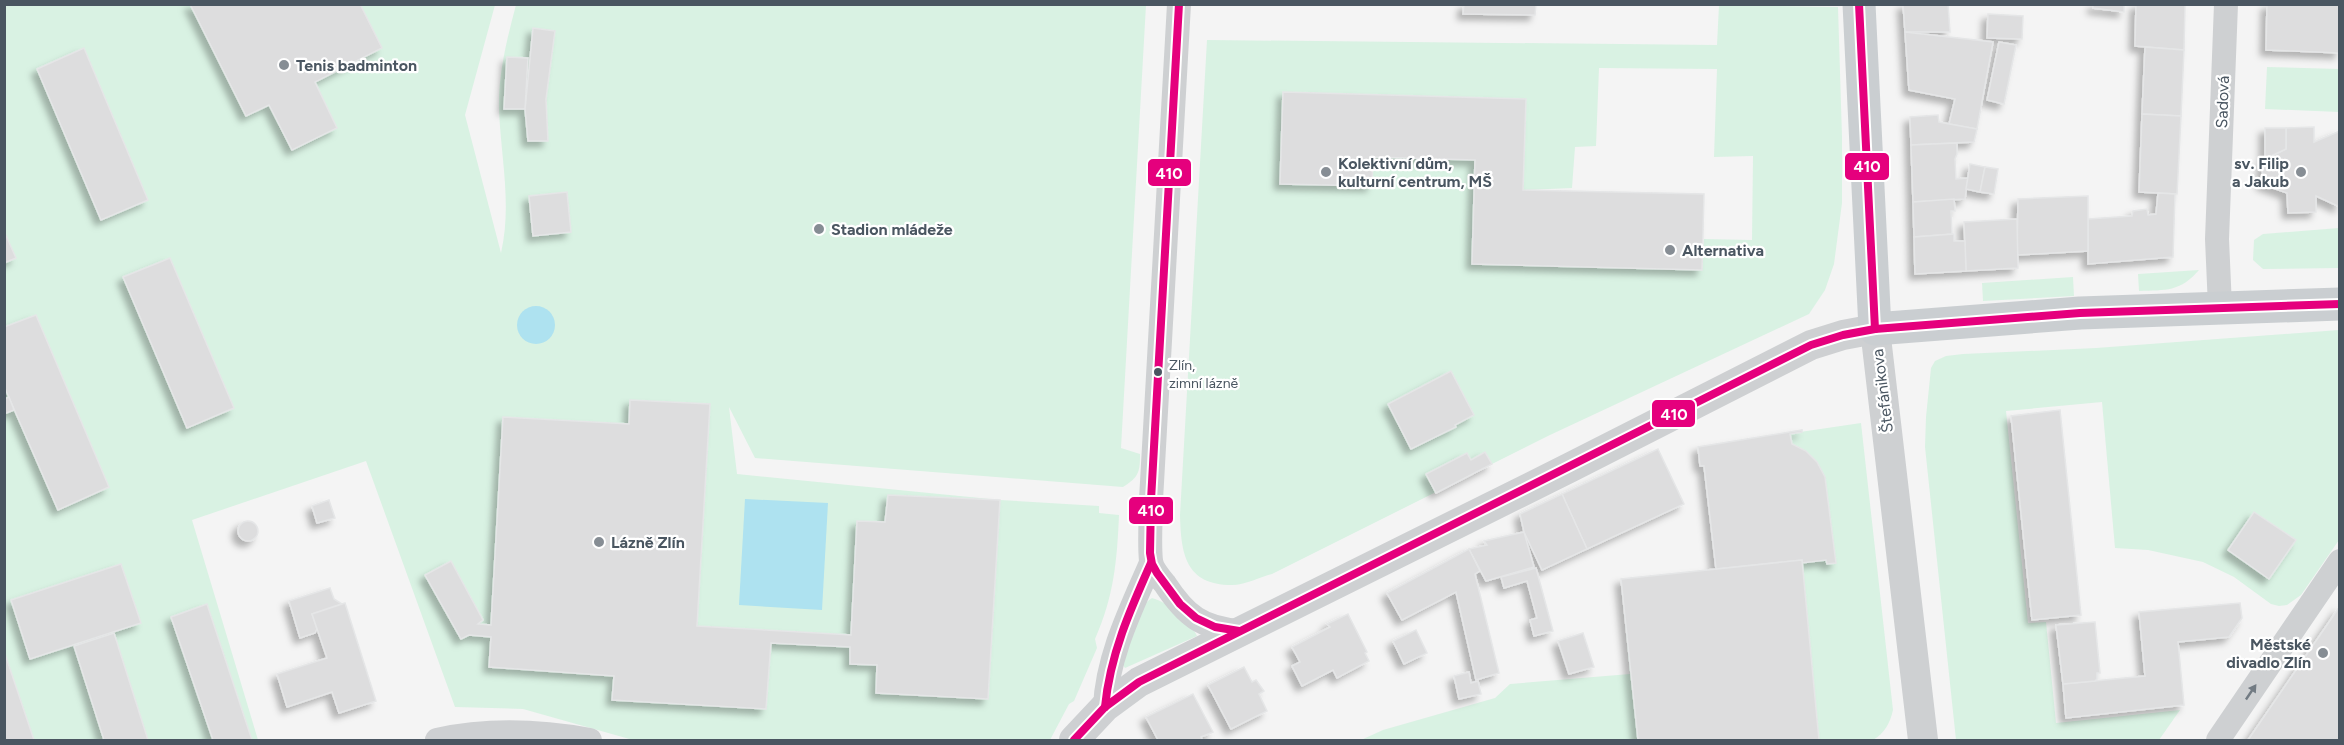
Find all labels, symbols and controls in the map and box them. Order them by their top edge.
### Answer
place label: Tenis badminton [296,56,417,75]
marker: Tenis badminton [277,58,291,72]
street label: Sadová [2212,75,2233,129]
line badge: 410 [1844,152,1890,181]
place label: Kolektivní dům, kulturní centrum, MŠ [1338,154,1492,191]
place label: sv. Filip a Jakub [2232,154,2289,191]
text: 410 [1853,157,1881,176]
line badge: 410 [1147,158,1192,187]
text: 410 [1155,164,1183,183]
marker: Kolektivní dům, kulturní centrum, MŠ [1319,165,1333,179]
marker: sv. Filip a Jakub [2294,165,2308,179]
place label: Stadion mládeže [831,220,953,239]
marker: Stadion mládeže [812,222,826,236]
place label: Alternativa [1682,241,1764,260]
marker: Alternativa [1663,243,1677,257]
street label: Štefánikova [1868,348,1897,434]
place label: Zlín, zimní lázně [1169,357,1238,392]
marker: Zlín, zimní lázně [1152,366,1164,378]
line badge: 410 [1651,399,1696,428]
text: 410 [1660,405,1688,424]
line badge: 410 [1128,496,1174,525]
text: 410 [1137,501,1165,520]
place label: Lázně Zlín [611,533,685,552]
marker: Lázně Zlín [592,535,606,549]
place label: Městské divadlo Zlín [2226,635,2311,672]
marker: Městské divadlo Zlín [2316,646,2330,660]
one-way arrow [2245,684,2256,700]

